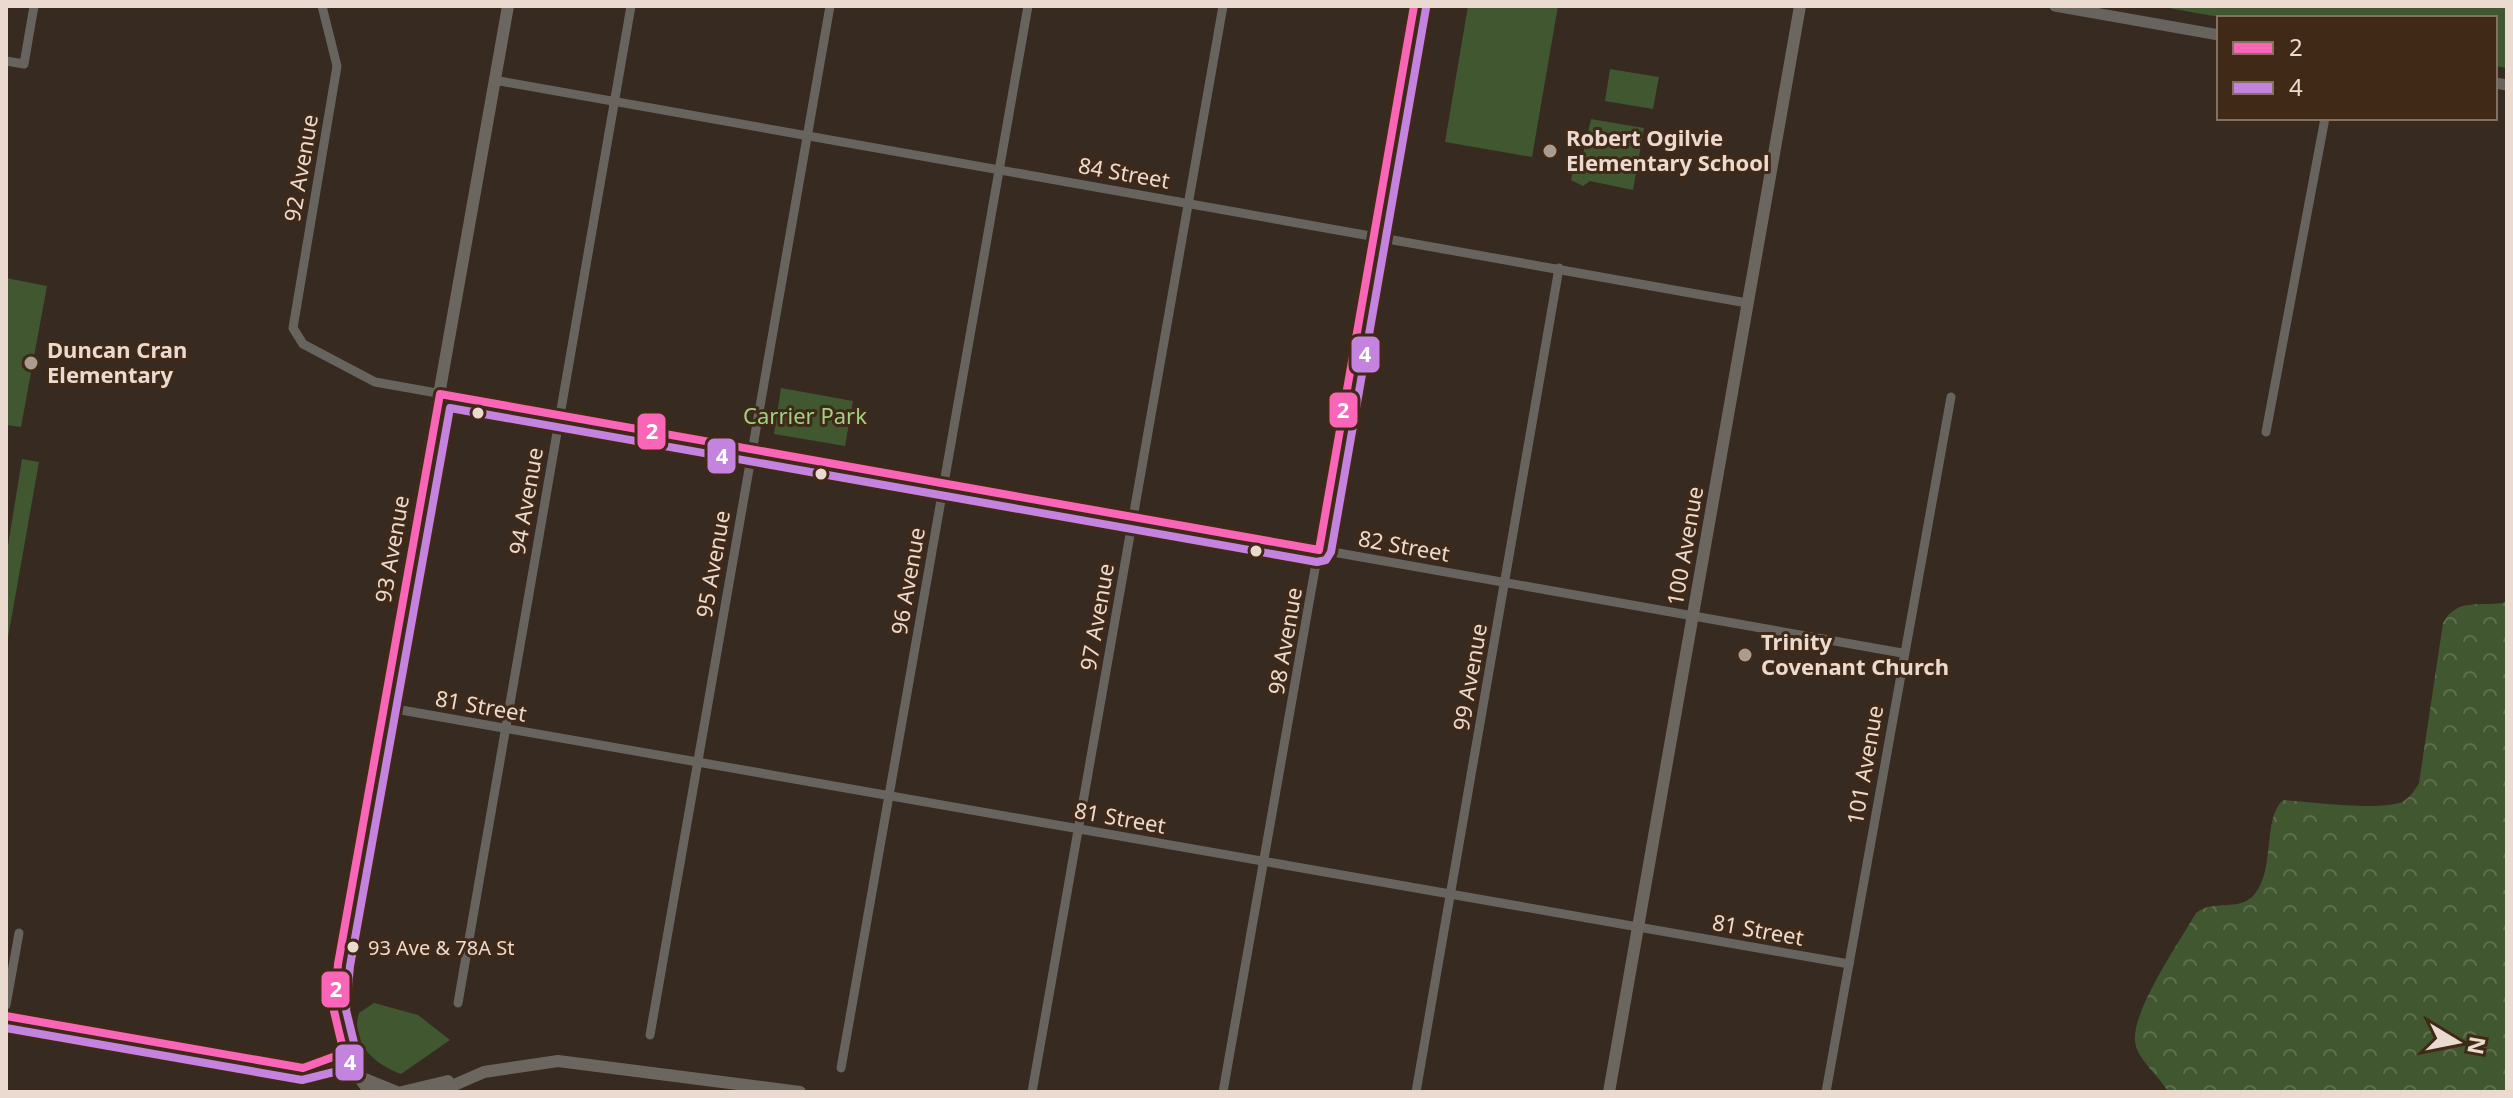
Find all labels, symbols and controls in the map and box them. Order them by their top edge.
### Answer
legend [2217,16,2497,120]
text: 2 [2289,30,2303,63]
text: 4 [2289,70,2303,103]
street label: 92 Avenue [276,112,324,224]
place label: Robert Ogilvie Elementary School [1566,122,1770,177]
marker: Robert Ogilvie Elementary School [1541,142,1559,160]
street label: 84 Street [1076,149,1172,195]
place label: Duncan Cran Elementary [47,334,187,389]
line badge: 4 [1350,335,1381,374]
text: 4 [1359,338,1372,368]
marker: Duncan Cran Elementary [22,354,40,372]
line badge: 2 [1328,391,1359,429]
text: 2 [1337,394,1349,424]
park label: Carrier Park [743,400,867,430]
unlabelled marker [470,405,486,421]
line badge: 2 [636,412,667,451]
text: 2 [646,415,658,445]
line badge: 4 [706,437,737,475]
text: 4 [716,440,729,470]
street label: 94 Avenue [501,445,549,557]
unlabelled marker [813,466,829,482]
street label: 100 Avenue [1659,484,1709,608]
street label: 93 Avenue [367,493,415,605]
street label: 95 Avenue [688,508,736,620]
street label: 82 Street [1356,522,1452,568]
street label: 96 Avenue [883,525,931,637]
unlabelled marker [1248,543,1264,559]
street label: 97 Avenue [1072,561,1120,673]
street label: 98 Avenue [1260,585,1308,697]
street label: 99 Avenue [1445,621,1493,733]
place label: Trinity Covenant Church [1761,626,1949,681]
marker: Trinity Covenant Church [1736,646,1754,664]
street label: 81 Street [433,682,529,728]
street label: 101 Avenue [1839,703,1889,827]
street label: 81 Street [1072,794,1168,840]
street label: 81 Street [1710,906,1806,952]
place label: 93 Ave & 78A St [368,934,514,961]
marker: 93 Ave & 78A St [345,939,361,955]
line badge: 2 [320,970,351,1009]
text: 2 [330,973,342,1003]
north arrow [2417,1002,2497,1082]
text: N [2461,1034,2494,1057]
line badge: 4 [334,1043,365,1082]
text: 4 [344,1046,357,1076]

